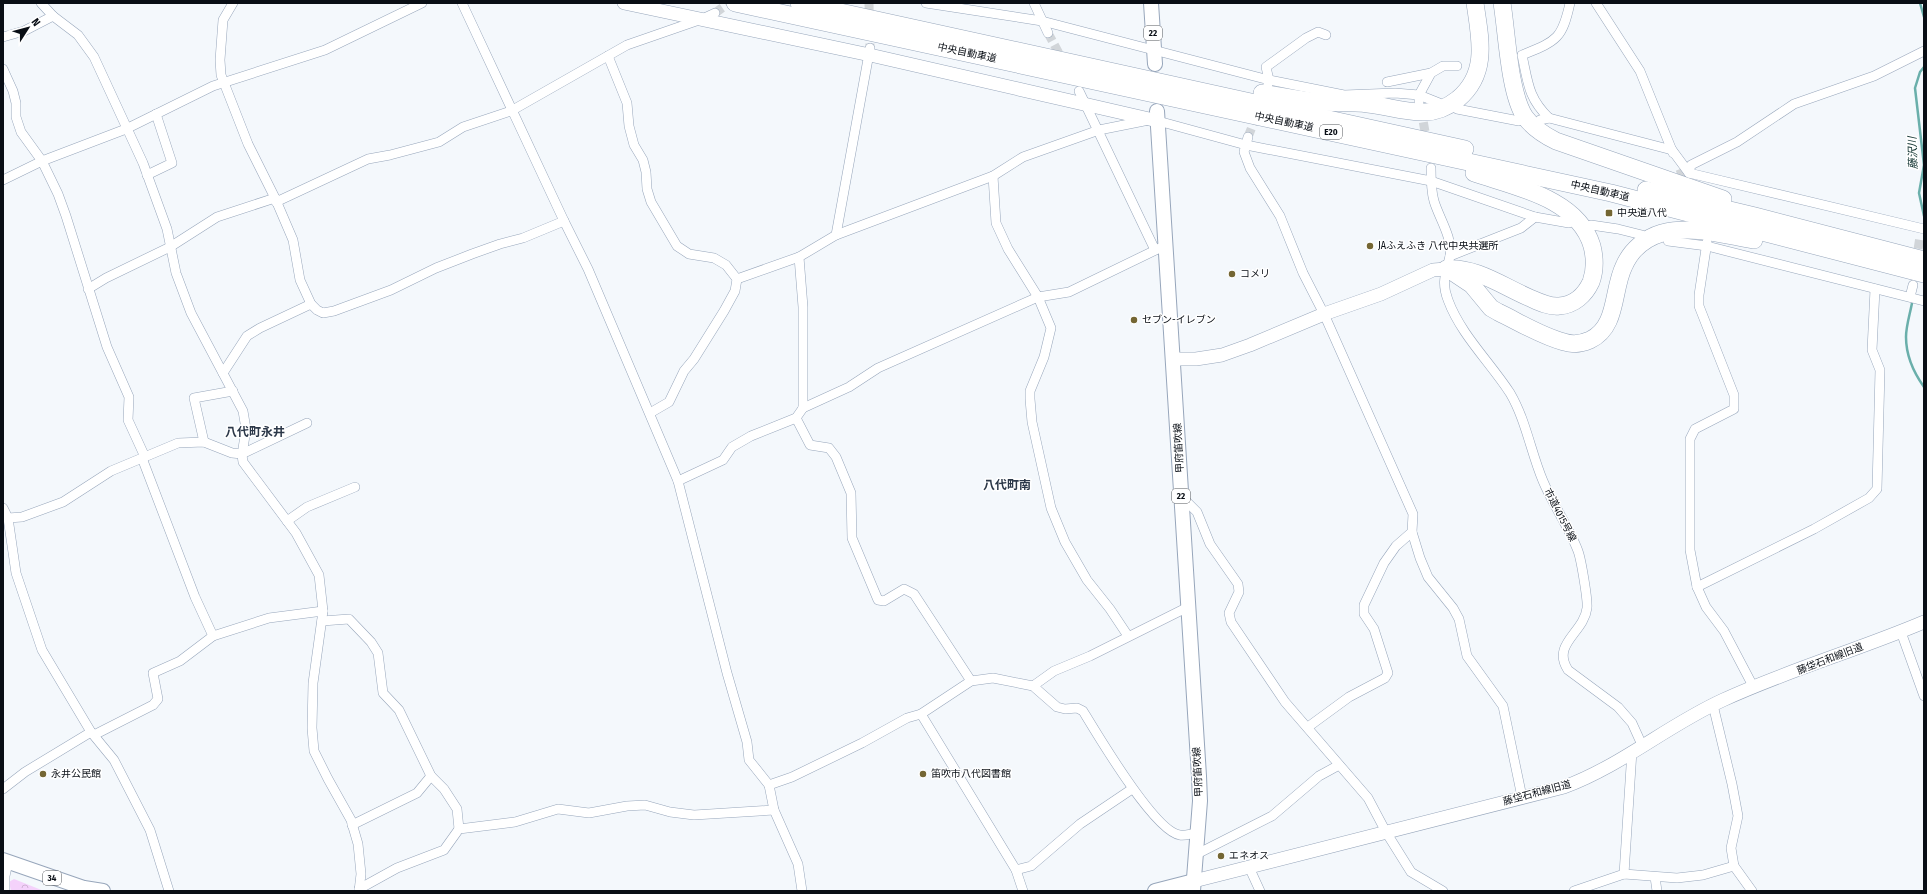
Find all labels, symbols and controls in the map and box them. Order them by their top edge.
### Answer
north arrow [8,8,48,48]
text: N [28,16,43,29]
road number: 22 [1144,26,1162,40]
street label: 中央自動車道 [936,41,998,65]
street label: 中央自動車道 [1253,110,1315,134]
road number: E20 [1320,125,1342,139]
water label: 藤沢川 [1906,135,1920,170]
street label: 中央自動車道 [1569,178,1631,204]
place label: 中央道八代 [1617,207,1667,219]
marker: 中央道八代 [1604,208,1614,218]
place label: JAふえふき 八代中央共選所 [1378,240,1498,252]
marker: JAふえふき 八代中央共選所 [1365,241,1375,251]
place label: コメリ [1240,268,1270,280]
marker: コメリ [1227,269,1237,279]
place label: セブン-イレブン [1142,314,1216,326]
marker: セブン-イレブン [1129,315,1139,325]
street label: 甲府笛吹線 [1172,423,1186,473]
district label: 八代町永井 [225,425,285,439]
district label: 八代町南 [983,478,1031,492]
street label: 市道4015号線 [1541,486,1579,544]
road number: 22 [1172,489,1190,503]
street label: 藤垈石和線旧道 [1795,641,1865,677]
street label: 甲府笛吹線 [1191,747,1205,797]
place label: 永井公民館 [51,768,101,780]
place label: 笛吹市八代図書館 [931,768,1011,780]
marker: 永井公民館 [38,769,48,779]
marker: 笛吹市八代図書館 [918,769,928,779]
street label: 藤垈石和線旧道 [1502,778,1572,808]
place label: エネオス [1229,850,1269,862]
marker: エネオス [1216,851,1226,861]
road number: 34 [43,871,61,885]

